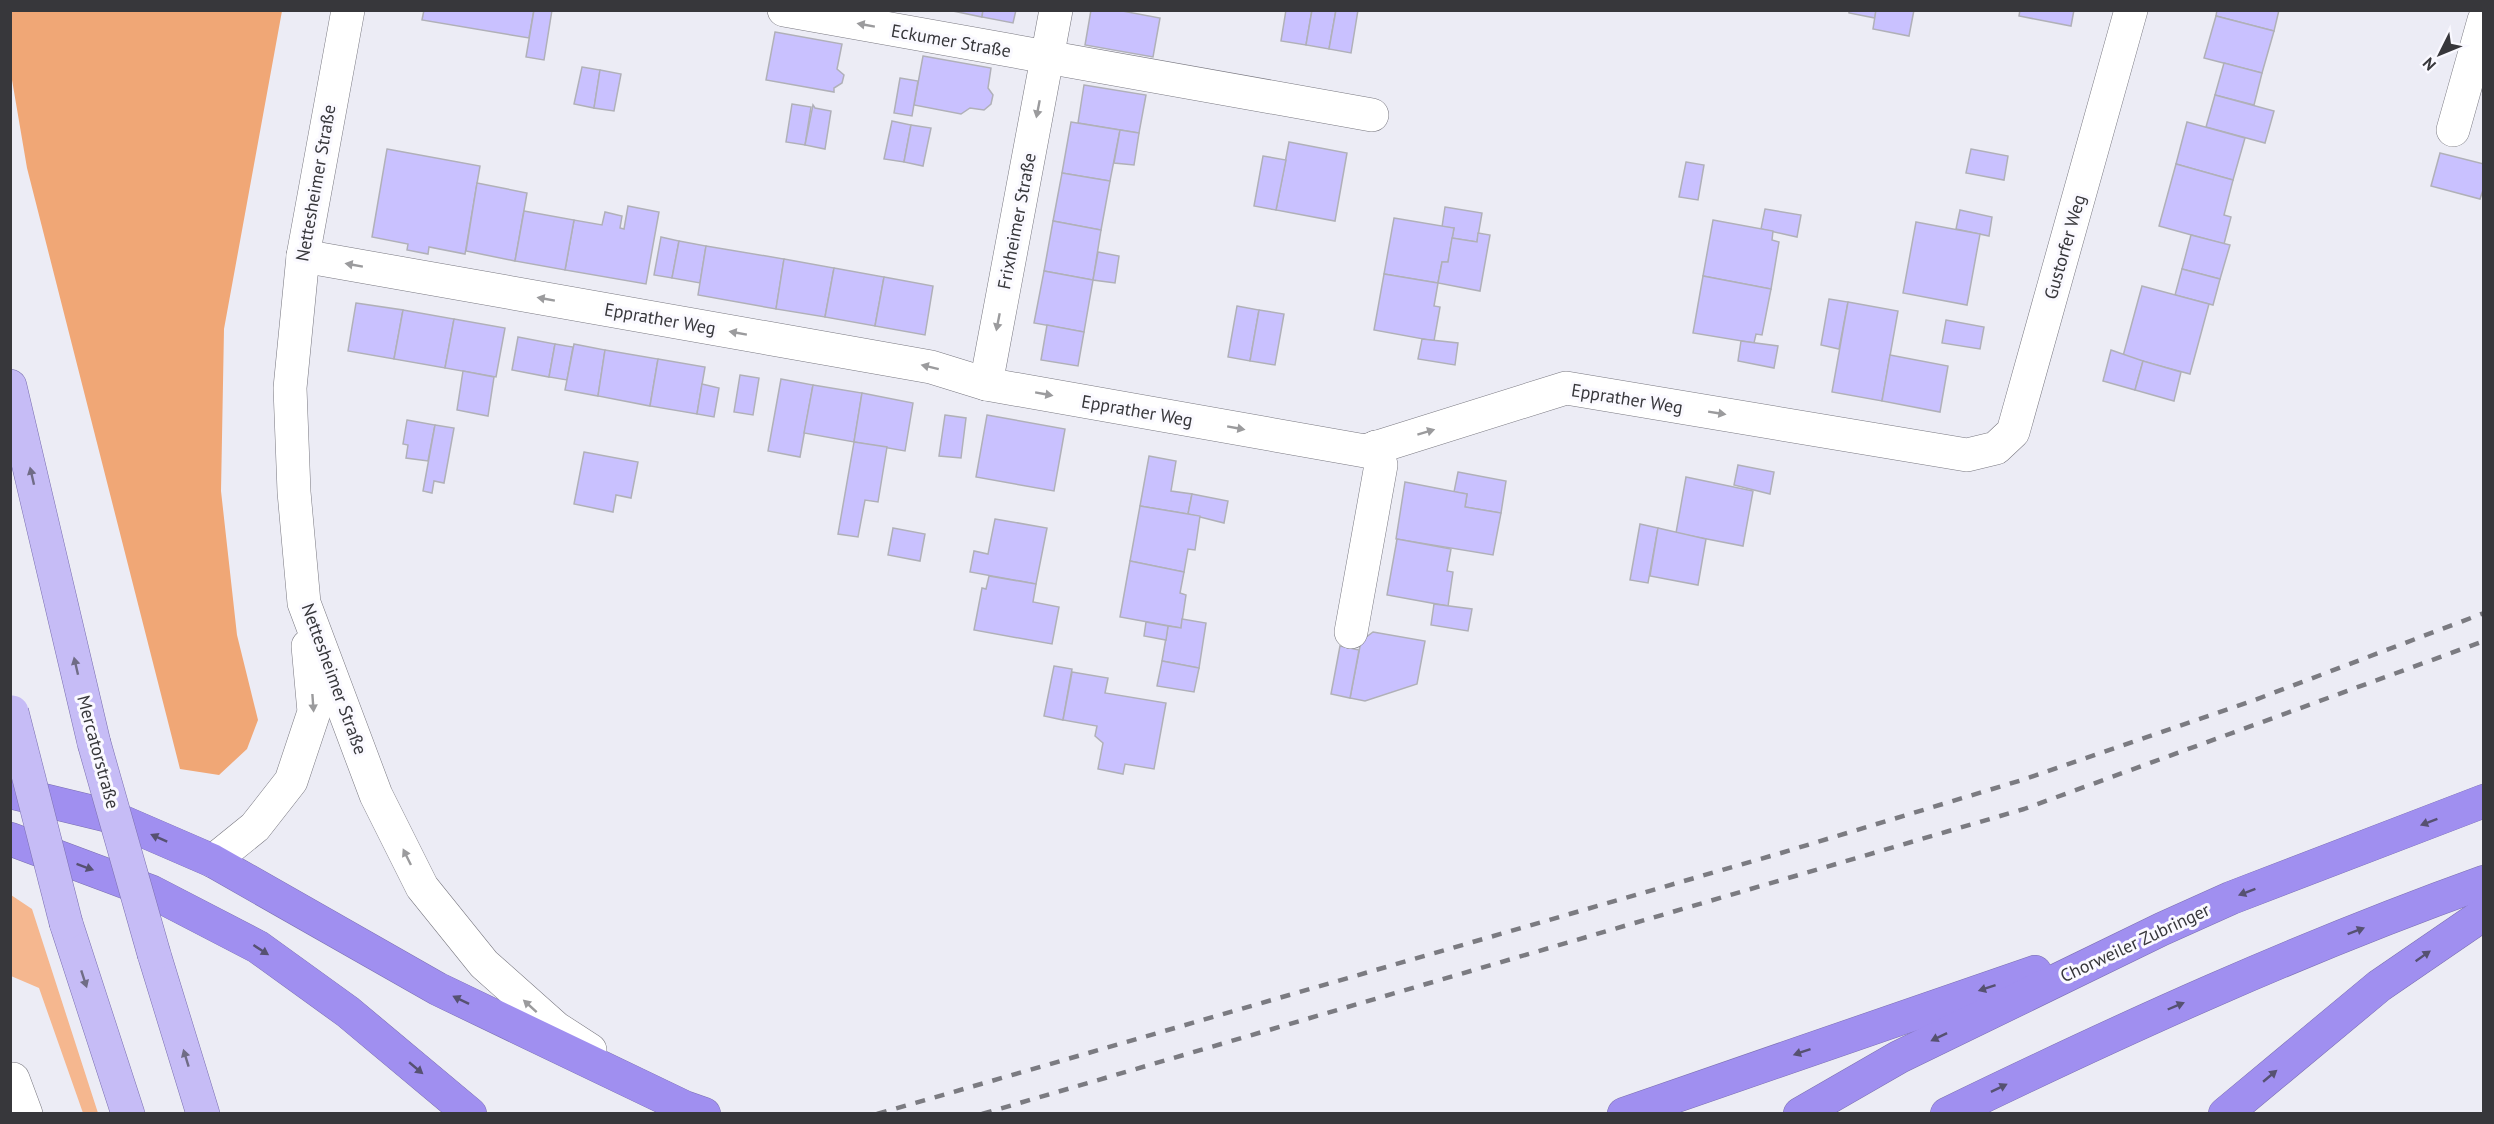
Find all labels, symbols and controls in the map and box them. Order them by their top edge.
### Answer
street label: Eckumer Straße [889,19,1013,62]
one-way arrow [856,20,875,29]
north arrow [2410,24,2470,84]
text: N [2418,54,2440,75]
one-way arrow [1033,100,1042,119]
street label: Nettesheimer Straße [290,103,341,263]
street label: Frixheimer Straße [992,151,1041,291]
street label: Gustorfer Weg [2039,192,2090,302]
one-way arrow [345,260,364,269]
one-way arrow [537,294,556,303]
street label: Epprather Weg [603,297,718,340]
one-way arrow [993,312,1002,331]
one-way arrow [729,328,748,337]
one-way arrow [921,362,939,372]
street label: Epprather Weg [1570,378,1684,419]
street label: Epprather Weg [1080,389,1195,432]
one-way arrow [1035,390,1054,399]
one-way arrow [1708,409,1727,418]
one-way arrow [1227,424,1246,433]
one-way arrow [1417,427,1435,436]
one-way arrow [26,467,36,485]
street label: Nettesheimer Straße [296,600,372,757]
one-way arrow [71,657,81,675]
street label: Mercatorstraße [72,693,125,811]
one-way arrow [308,693,318,712]
one-way arrow [2420,817,2438,827]
one-way arrow [150,833,168,843]
one-way arrow [402,848,412,865]
one-way arrow [76,863,94,872]
one-way arrow [2238,888,2256,897]
street label: Chorweiler Zubringer [2056,898,2213,987]
one-way arrow [2347,926,2365,935]
one-way arrow [253,944,269,955]
one-way arrow [2414,950,2430,962]
one-way arrow [80,970,90,988]
one-way arrow [1978,984,1996,993]
one-way arrow [452,995,470,1005]
one-way arrow [523,999,538,1013]
one-way arrow [2167,1001,2185,1010]
one-way arrow [1930,1033,1947,1042]
one-way arrow [1793,1047,1811,1057]
one-way arrow [181,1049,190,1067]
one-way arrow [408,1062,424,1075]
one-way arrow [2262,1070,2278,1083]
one-way arrow [1991,1084,2008,1093]

